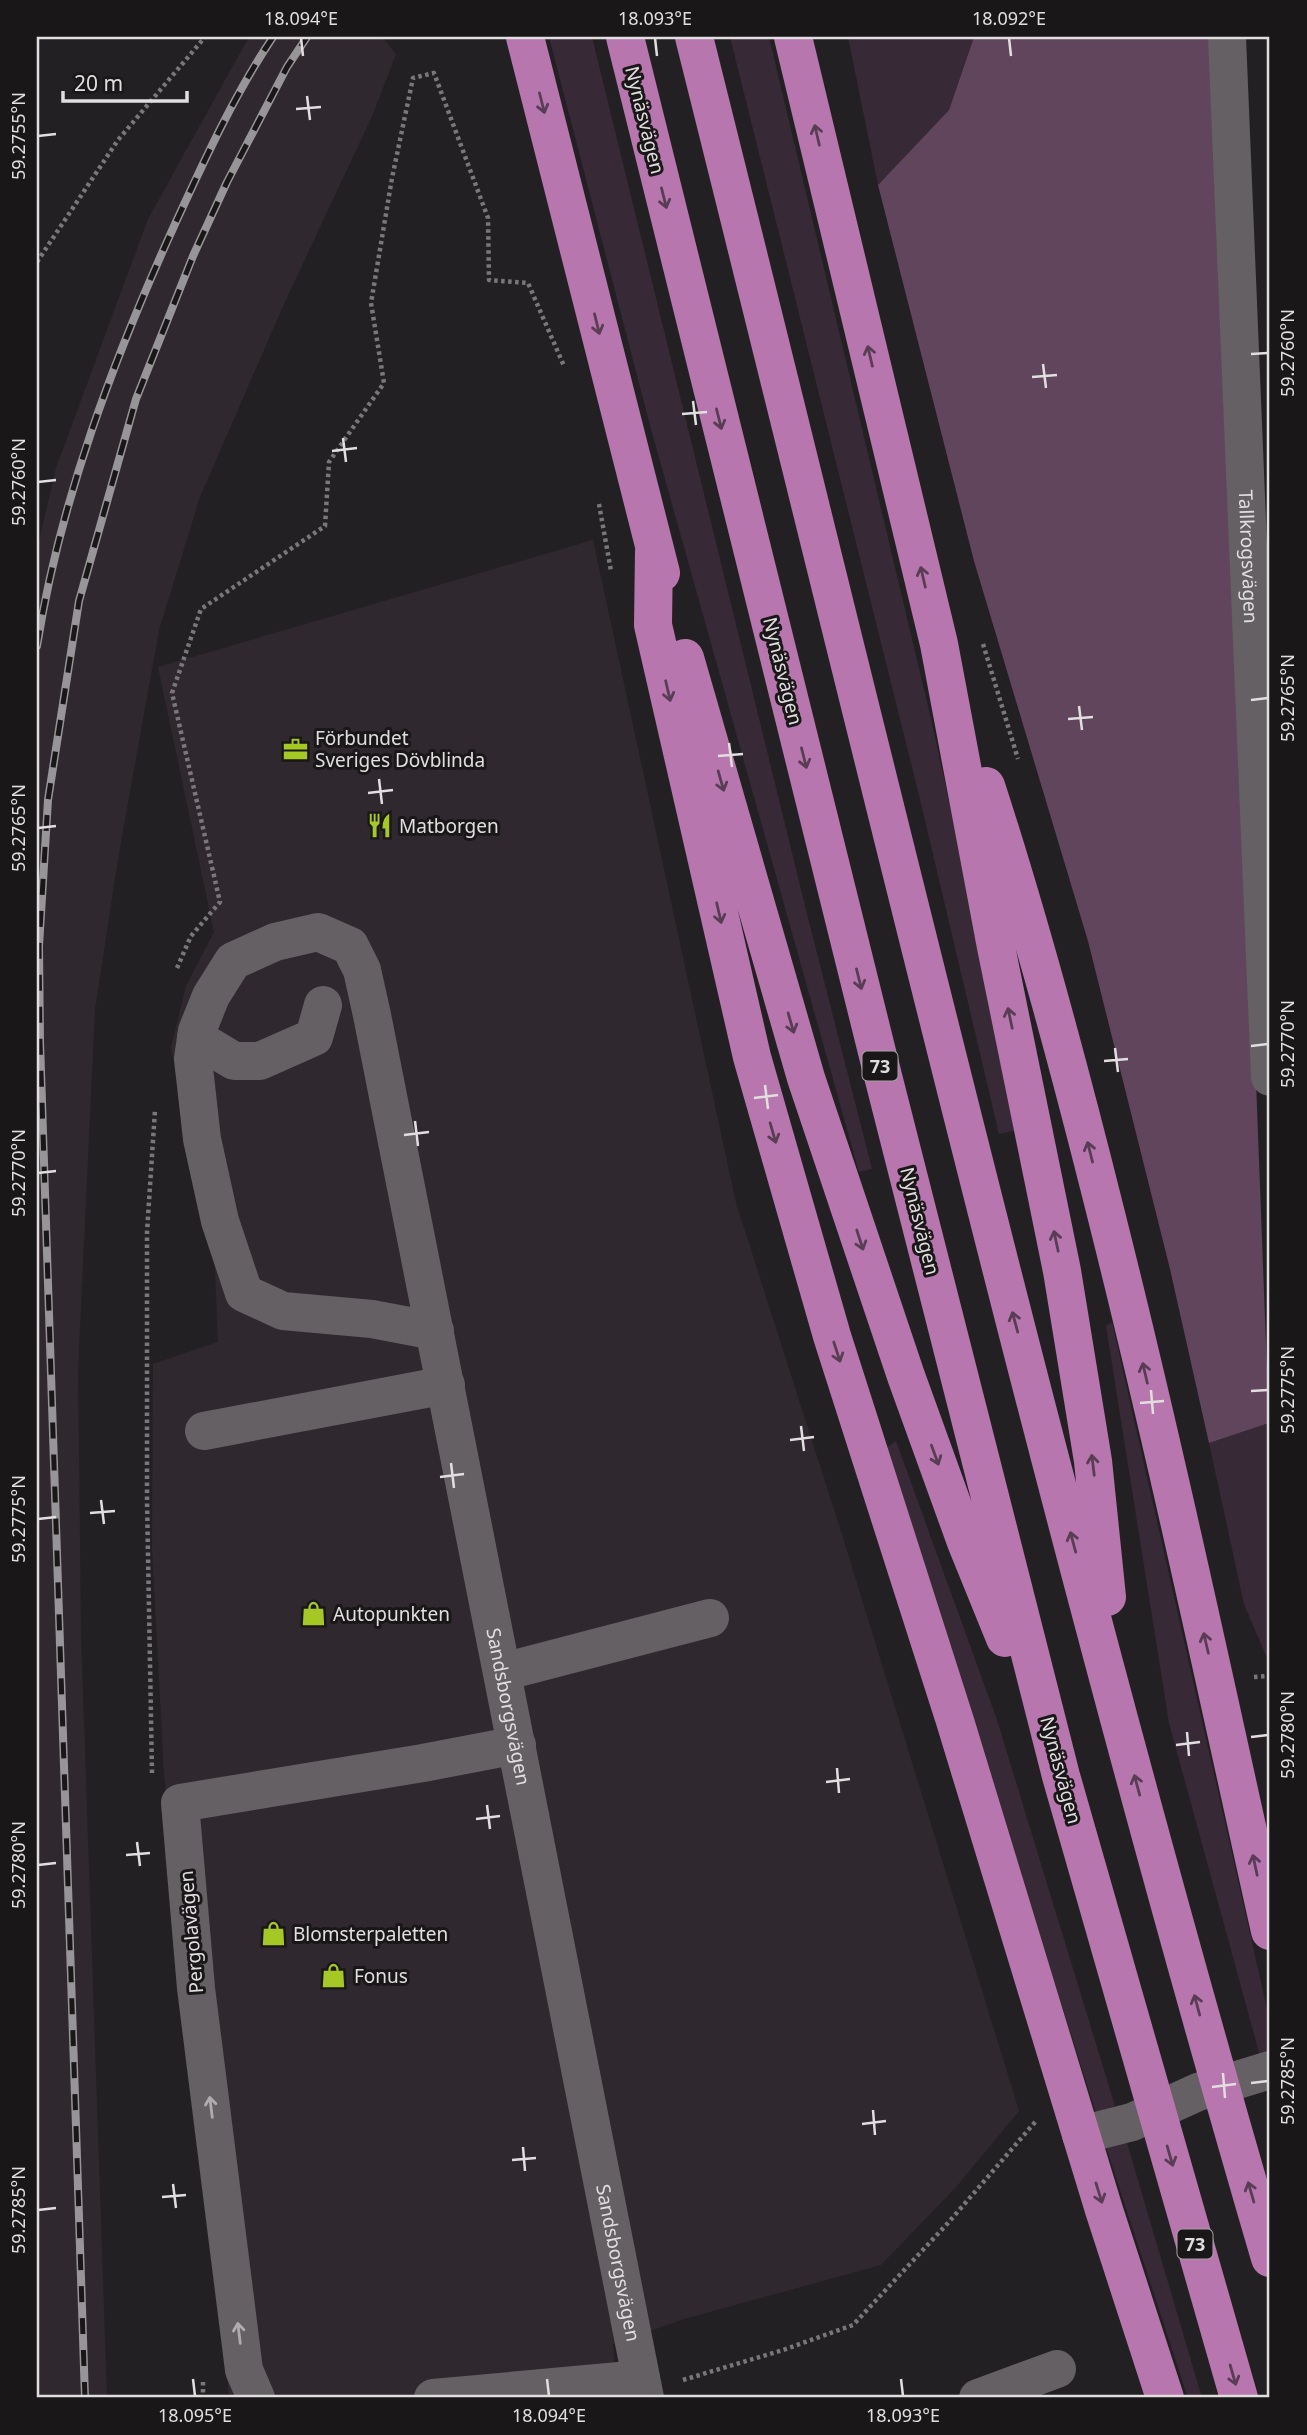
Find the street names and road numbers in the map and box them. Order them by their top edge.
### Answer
street label: Nynäsvägen [619,63,671,177]
street label: Tallkrogsvägen [1233,489,1264,624]
street label: Nynäsvägen [757,614,809,728]
road number: 73 [862,1051,898,1080]
street label: Nynäsvägen [894,1164,946,1278]
street label: Sandsborgsvägen [480,1626,537,1787]
street label: Nynäsvägen [1034,1713,1088,1827]
street label: Pergolavägen [173,1870,209,1994]
street label: Sandsborgsvägen [590,2182,647,2344]
road number: 73 [1178,2230,1212,2258]

